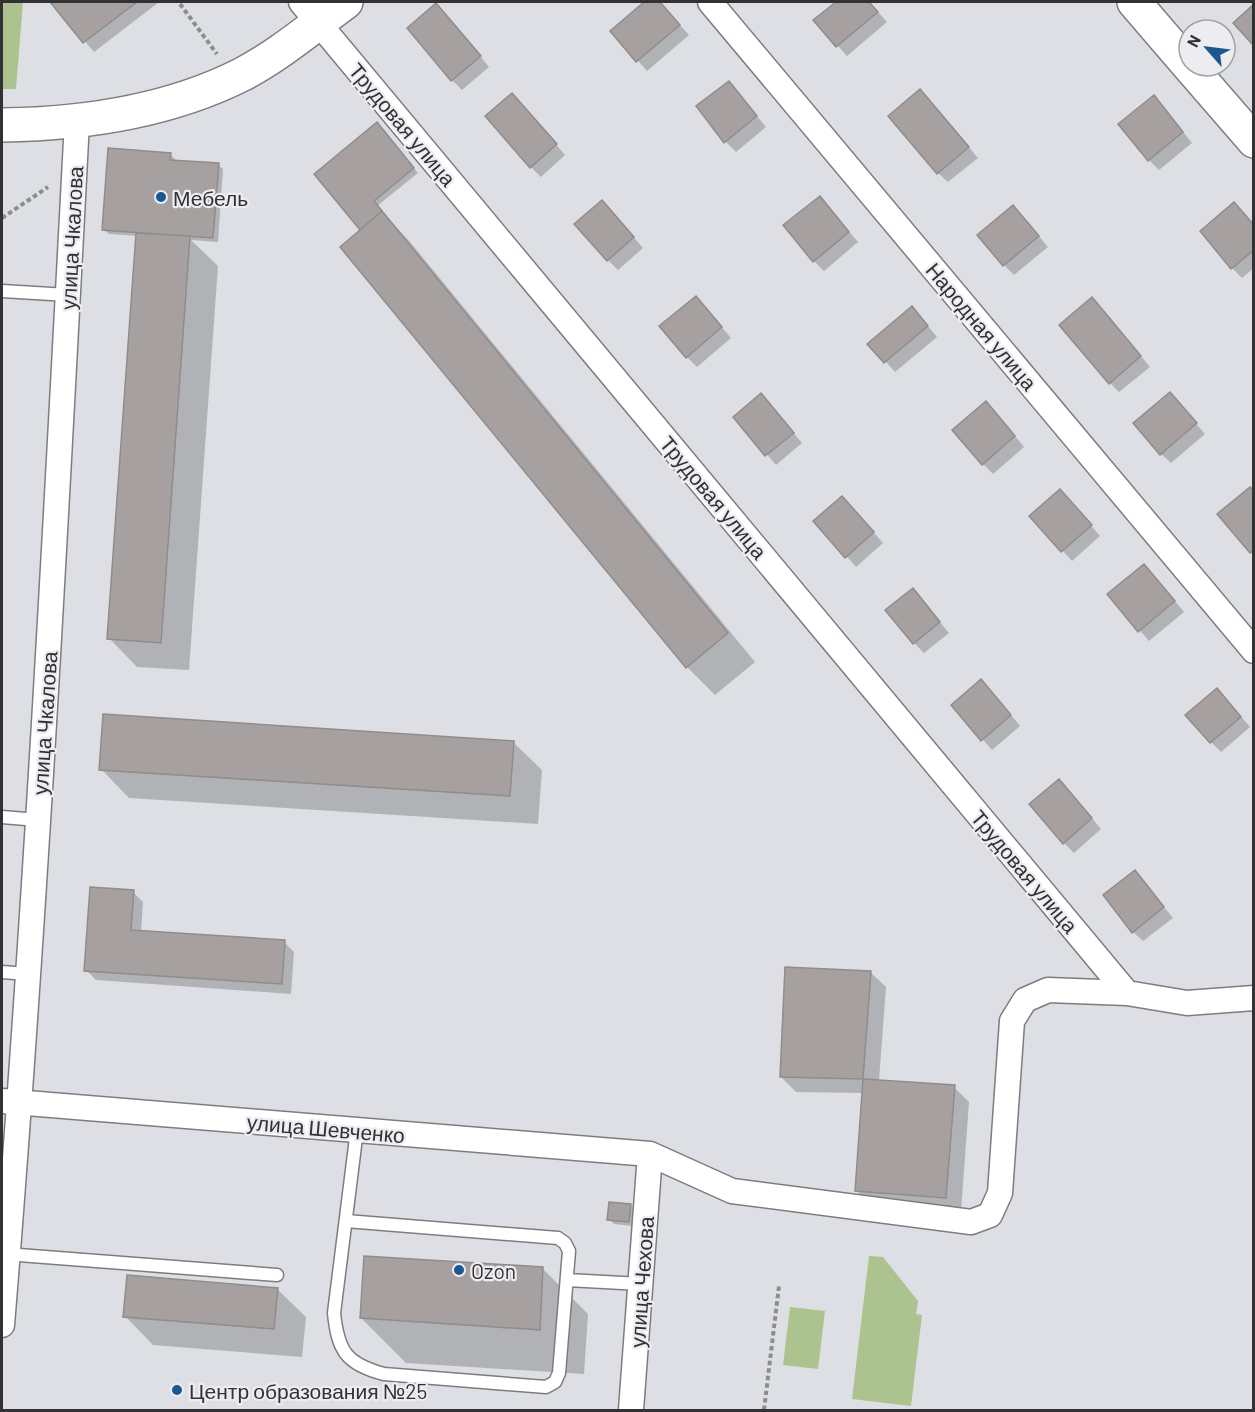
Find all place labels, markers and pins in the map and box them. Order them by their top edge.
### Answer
place label: Мебель [173,185,248,210]
marker: Мебель [154,190,168,204]
place label: Ozon [471,1258,516,1283]
marker: Ozon [452,1263,466,1277]
place label: Центр образования №25 [189,1378,427,1403]
marker: Центр образования №25 [170,1383,184,1397]

